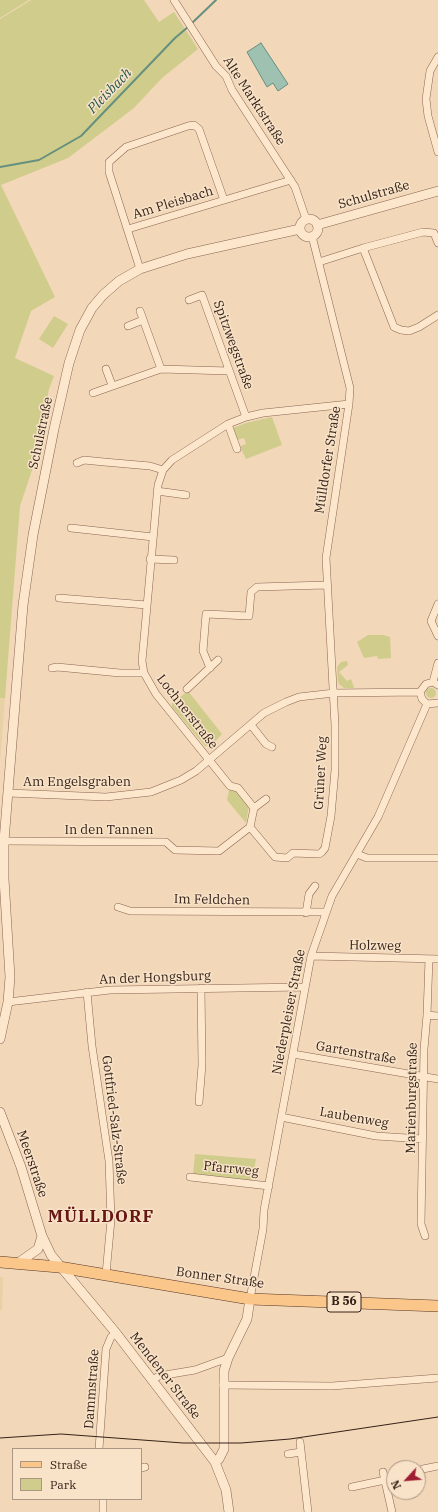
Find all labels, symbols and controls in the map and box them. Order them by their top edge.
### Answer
street label: Alte Marktstraße [220,54,288,148]
water label: Pleisbach [84,65,136,117]
street label: Schulstraße [337,177,411,213]
street label: Am Pleisbach [131,183,215,223]
street label: Spitzwegstraße [210,298,256,392]
street label: Schulstraße [26,395,56,471]
street label: Mülldorfer Straße [312,405,344,515]
street label: Lochnerstraße [153,672,221,752]
street label: Grüner Weg [311,736,331,810]
street label: Am Engelsgraben [23,774,131,790]
street label: In den Tannen [65,822,153,838]
street label: Im Feldchen [174,892,250,908]
street label: Holzweg [349,938,401,954]
street label: Niederpleiser Straße [269,948,309,1076]
street label: An der Hongsburg [99,968,211,988]
street label: Gartenstraße [315,1038,397,1068]
street label: Marienburgstraße [403,1042,421,1154]
street label: Gottfried-Salz-Straße [98,1054,130,1186]
street label: Laubenweg [318,1104,390,1132]
street label: Meerstraße [13,1128,51,1200]
street label: Pfarrweg [203,1158,259,1180]
district label: MÜLLDORF [48,1207,154,1227]
street label: Bonner Straße [175,1264,265,1292]
road number: B 56 [327,1292,361,1312]
street label: Mendener Straße [126,1329,204,1423]
street label: Dammstraße [81,1349,103,1429]
legend [12,1448,142,1500]
text: Straße [50,1457,87,1472]
north arrow [386,1460,426,1500]
text: Park [50,1477,76,1492]
text: N [388,1478,404,1492]

